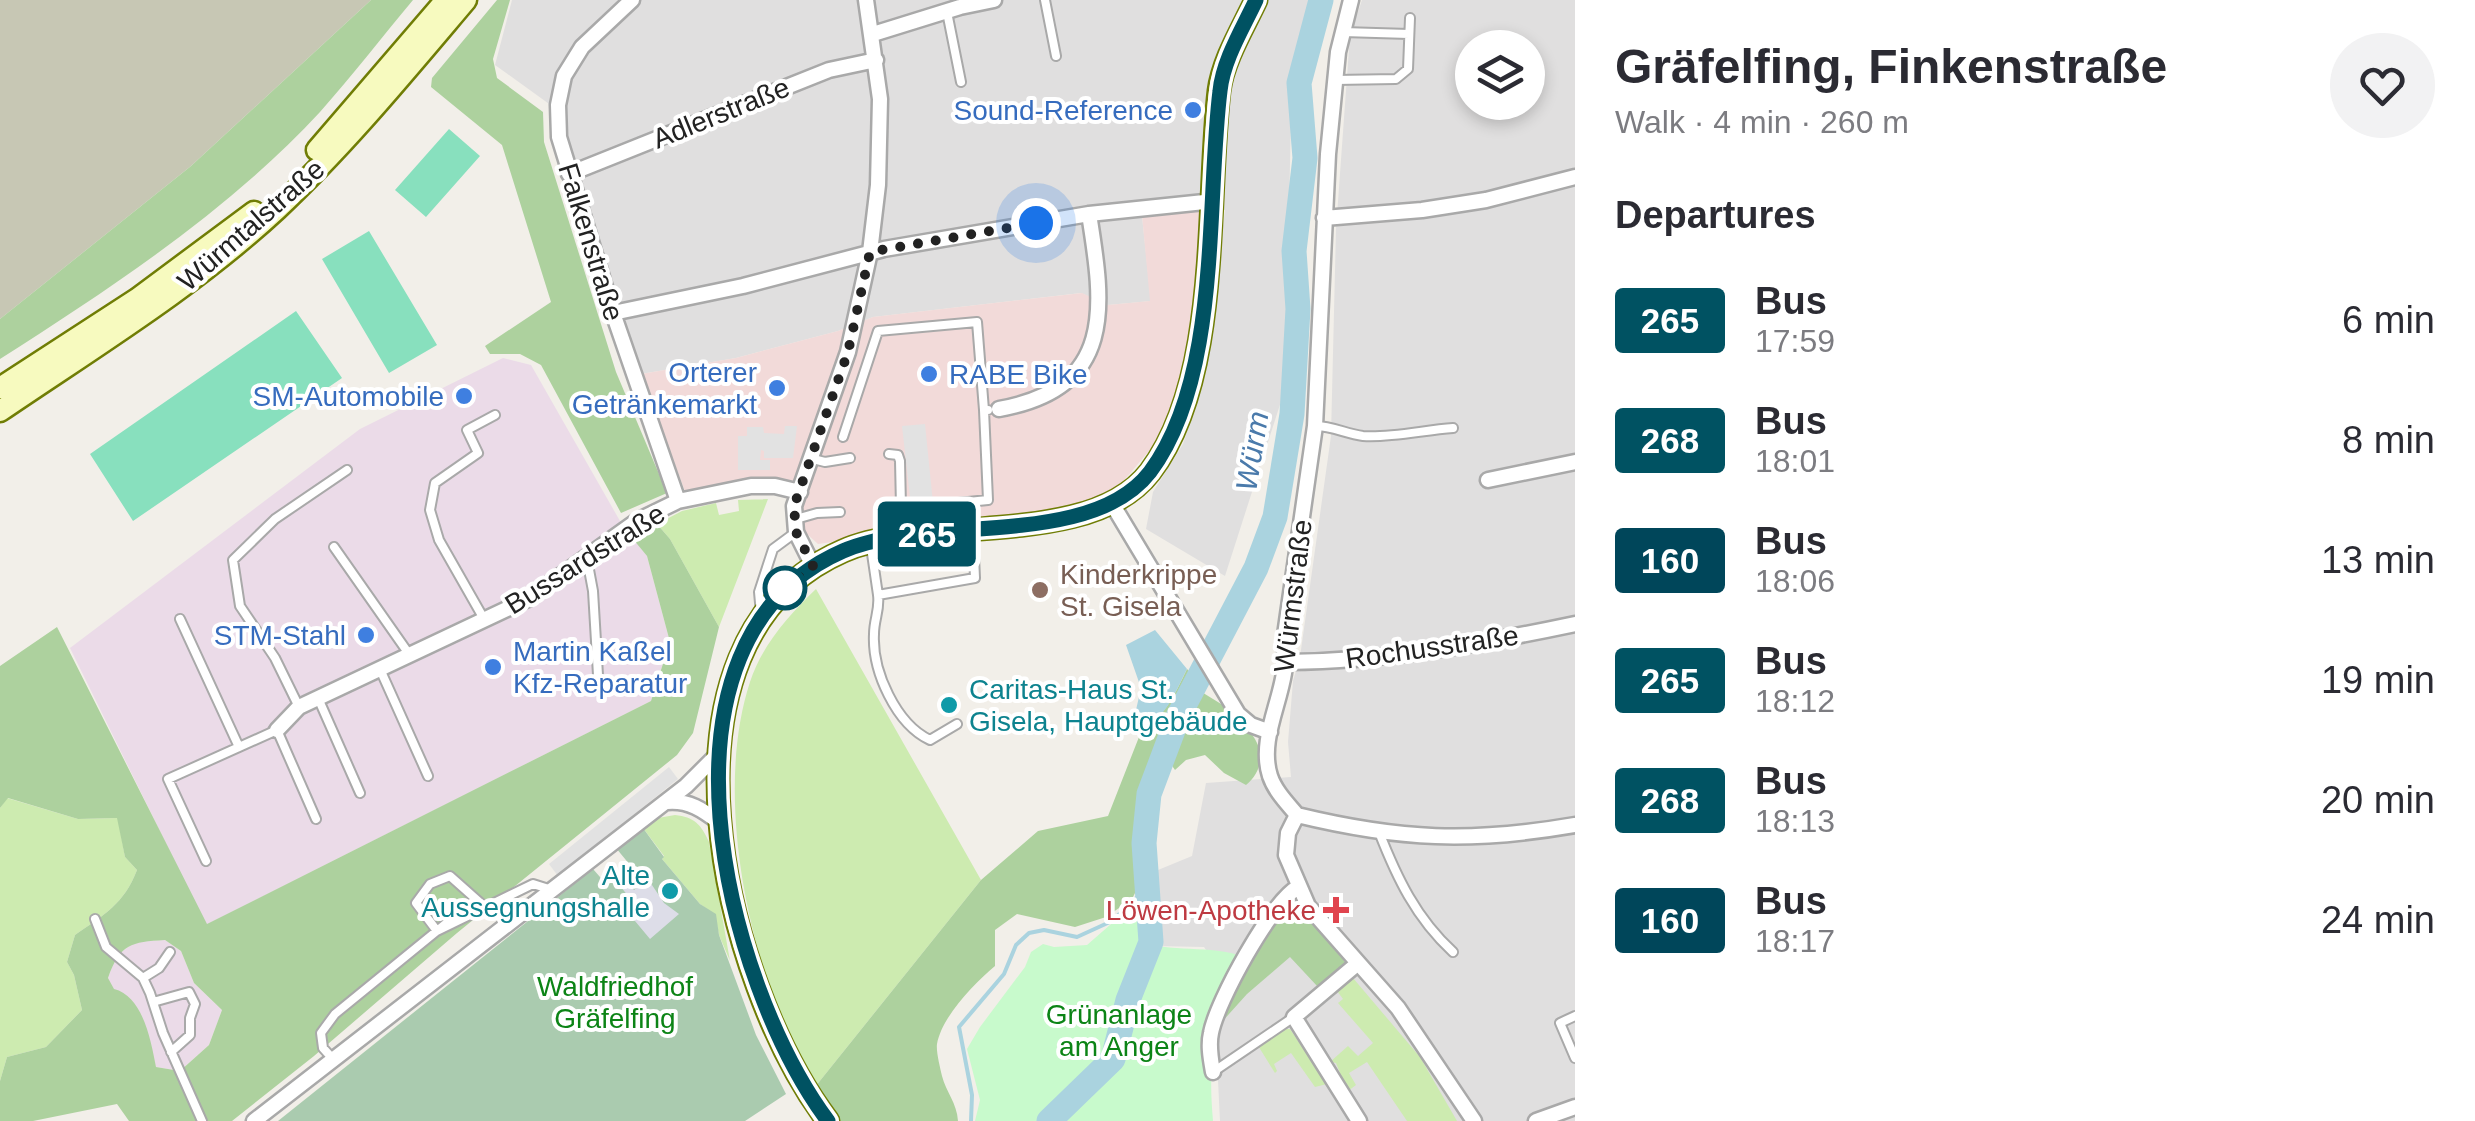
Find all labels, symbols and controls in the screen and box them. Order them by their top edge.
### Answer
map controls [1455,30,1545,120]
button: layers [1455,30,1545,120]
button: heart [2330,33,2435,138]
text: Gräfelfing, Finkenstraße [1615,40,2167,93]
street label: Adlerstraße [648,72,794,154]
place label: Sound-Reference [954,95,1173,126]
marker: Sound-Reference [1182,99,1204,121]
text: Walk · 4 min · 260 m [1615,104,1909,140]
street label: Würmtalstraße [172,153,330,297]
street label: Falkenstraße [552,159,630,325]
text: Departures [1615,194,1816,236]
your location [1011,198,1061,248]
text: Bus [1755,280,1827,322]
text: 6 min [2342,299,2435,341]
text: 265 [1641,301,1699,340]
text: 17:59 [1755,323,1835,359]
place label: Orterer Getränkemarkt [572,357,757,420]
place label: RABE Bike [949,359,1088,390]
marker: RABE Bike [918,363,940,385]
marker: Orterer Getränkemarkt [766,377,788,399]
place label: SM-Automobile [253,381,444,412]
marker: SM-Automobile [453,385,475,407]
text: Bus [1755,400,1827,442]
water label: Würm [1229,409,1275,493]
text: 8 min [2342,419,2435,461]
text: 268 [1641,421,1699,460]
text: 18:01 [1755,443,1835,479]
street label: Bussardstraße [500,498,670,620]
line badge: 265 [870,502,984,566]
text: 265 [898,515,956,554]
street label: Würmstraße [1268,518,1318,674]
text: Bus [1755,520,1827,562]
text: 13 min [2321,539,2435,581]
text: 160 [1641,541,1699,580]
place label: Kinderkrippe St. Gisela [1060,559,1217,622]
text: 18:06 [1755,563,1835,599]
unlabelled marker [764,567,806,609]
marker: Kinderkrippe St. Gisela [1029,579,1051,601]
place label: STM-Stahl [214,620,346,651]
street label: Rochusstraße [1344,620,1520,674]
marker: STM-Stahl [355,624,377,646]
place label: Martin Kaßel Kfz-Reparatur [513,636,687,699]
text: Bus [1755,640,1827,682]
marker: Martin Kaßel Kfz-Reparatur [482,656,504,678]
text: 19 min [2321,659,2435,701]
text: 265 [1641,661,1699,700]
place label: Caritas-Haus St. Gisela, Hauptgebäude [969,674,1248,737]
text: 18:12 [1755,683,1835,719]
marker: Caritas-Haus St. Gisela, Hauptgebäude [938,694,960,716]
text: Bus [1755,760,1827,802]
text: 20 min [2321,779,2435,821]
text: 268 [1641,781,1699,820]
text: 18:13 [1755,803,1835,839]
place label: Alte Aussegnungshalle [421,860,650,923]
marker: Alte Aussegnungshalle [659,880,681,902]
text: Bus [1755,880,1827,922]
place label: Löwen-Apotheke [1106,895,1316,926]
marker: Löwen-Apotheke [1325,899,1347,921]
text: 24 min [2321,899,2435,941]
text: 160 [1641,901,1699,940]
text: 18:17 [1755,923,1835,959]
park label: Waldfriedhof Gräfelfing [537,971,693,1034]
park label: Grünanlage am Anger [1046,999,1192,1062]

